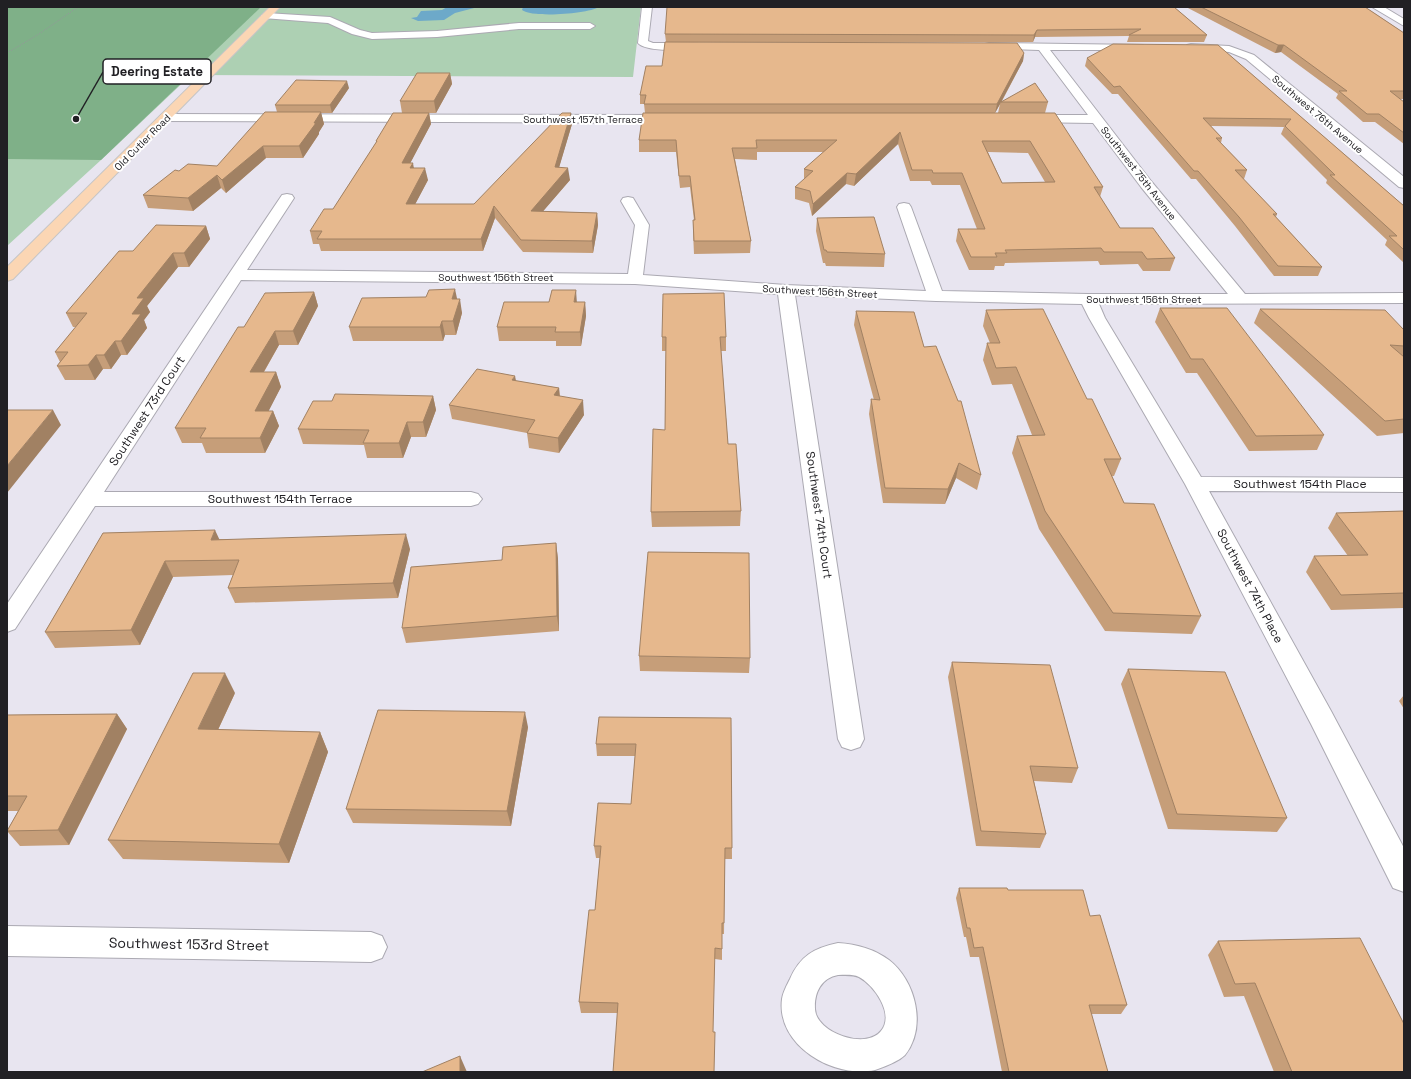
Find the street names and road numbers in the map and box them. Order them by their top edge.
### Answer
street label: Southwest 76th Avenue [1269,72,1366,157]
street label: Old Cutler Road [111,111,173,173]
street label: Southwest 157th Terrace [523,113,643,126]
street label: Southwest 75th Avenue [1098,124,1179,223]
street label: Southwest 156th Street [438,271,554,284]
street label: Southwest 156th Street [762,282,878,301]
street label: Southwest 156th Street [1086,293,1202,306]
street label: Southwest 73rd Court [105,353,189,469]
street label: Southwest 74th Court [802,450,836,580]
street label: Southwest 154th Place [1233,476,1367,492]
street label: Southwest 154th Terrace [208,491,352,507]
street label: Southwest 74th Place [1213,526,1287,646]
street label: Southwest 153rd Street [109,934,269,954]

